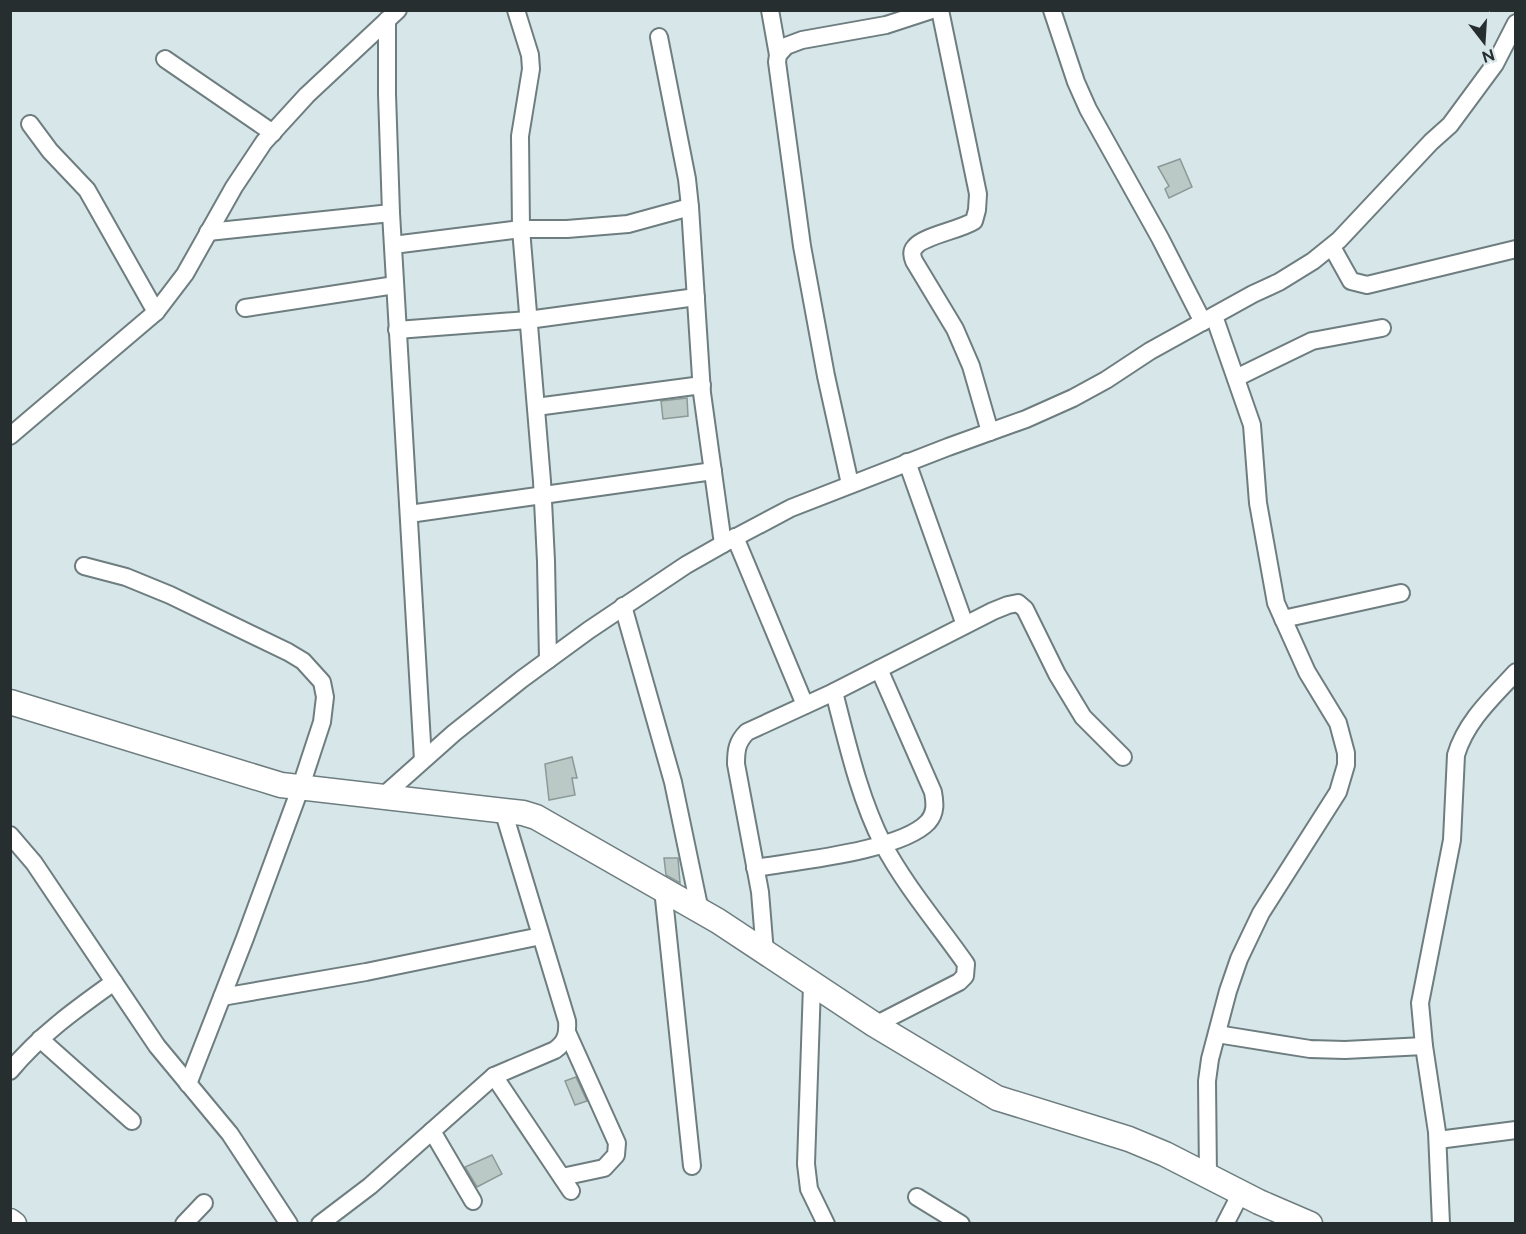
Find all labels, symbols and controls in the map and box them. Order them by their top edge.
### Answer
north arrow [1454,12,1514,72]
text: N [1480,45,1497,67]

